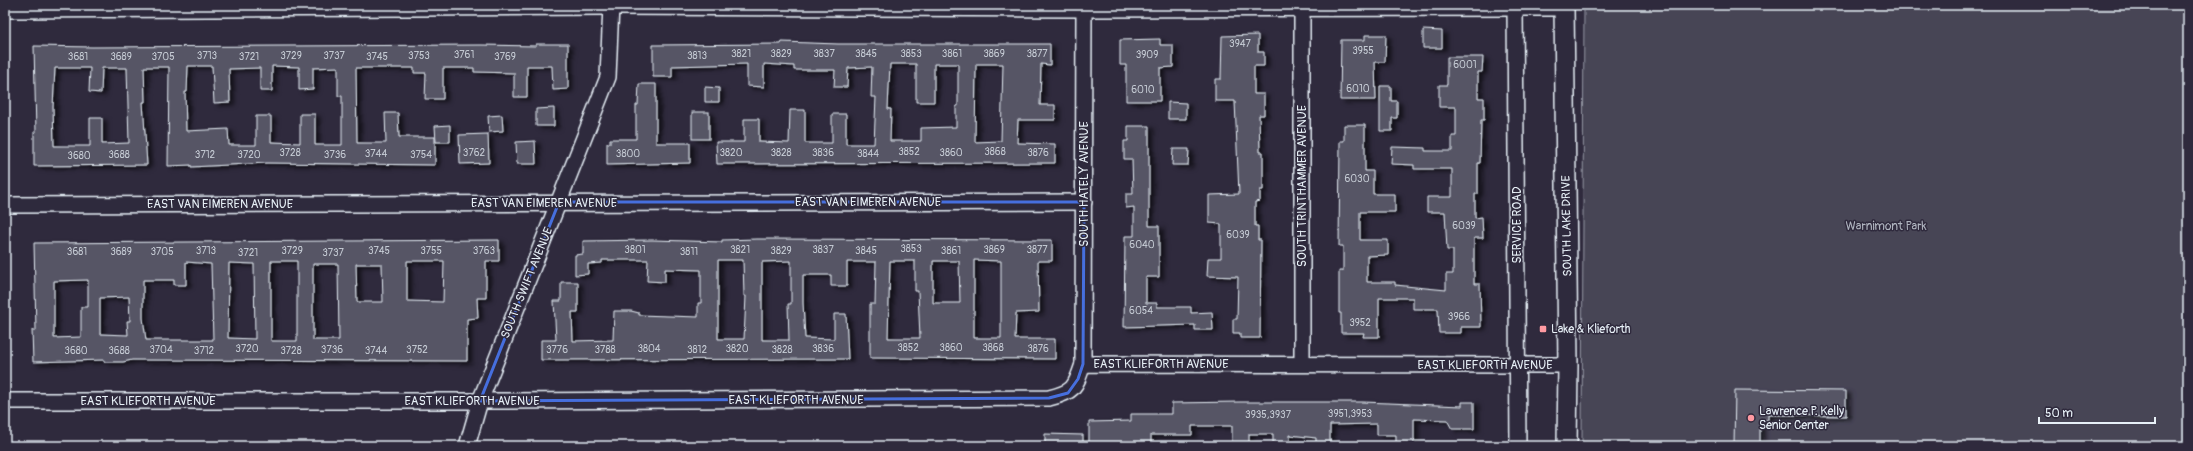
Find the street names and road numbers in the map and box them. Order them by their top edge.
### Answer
street label: SOUTH TRINTHAMMER AVENUE [1295,105,1310,267]
street label: SOUTH HATELY AVENUE [1077,121,1092,247]
street label: SOUTH LAKE DRIVE [1559,175,1575,277]
street label: SERVICE ROAD [1510,186,1525,263]
street label: EAST VAN EIMEREN AVENUE [795,195,941,210]
street label: EAST VAN EIMEREN AVENUE [471,196,617,211]
street label: EAST VAN EIMEREN AVENUE [147,197,293,212]
street label: SOUTH SWIFT AVENUE [498,225,556,341]
street label: EAST KLIEFORTH AVENUE [1094,357,1228,372]
street label: EAST KLIEFORTH AVENUE [1418,358,1552,373]
street label: EAST KLIEFORTH AVENUE [729,393,863,408]
street label: EAST KLIEFORTH AVENUE [81,394,215,409]
street label: EAST KLIEFORTH AVENUE [405,394,539,409]

